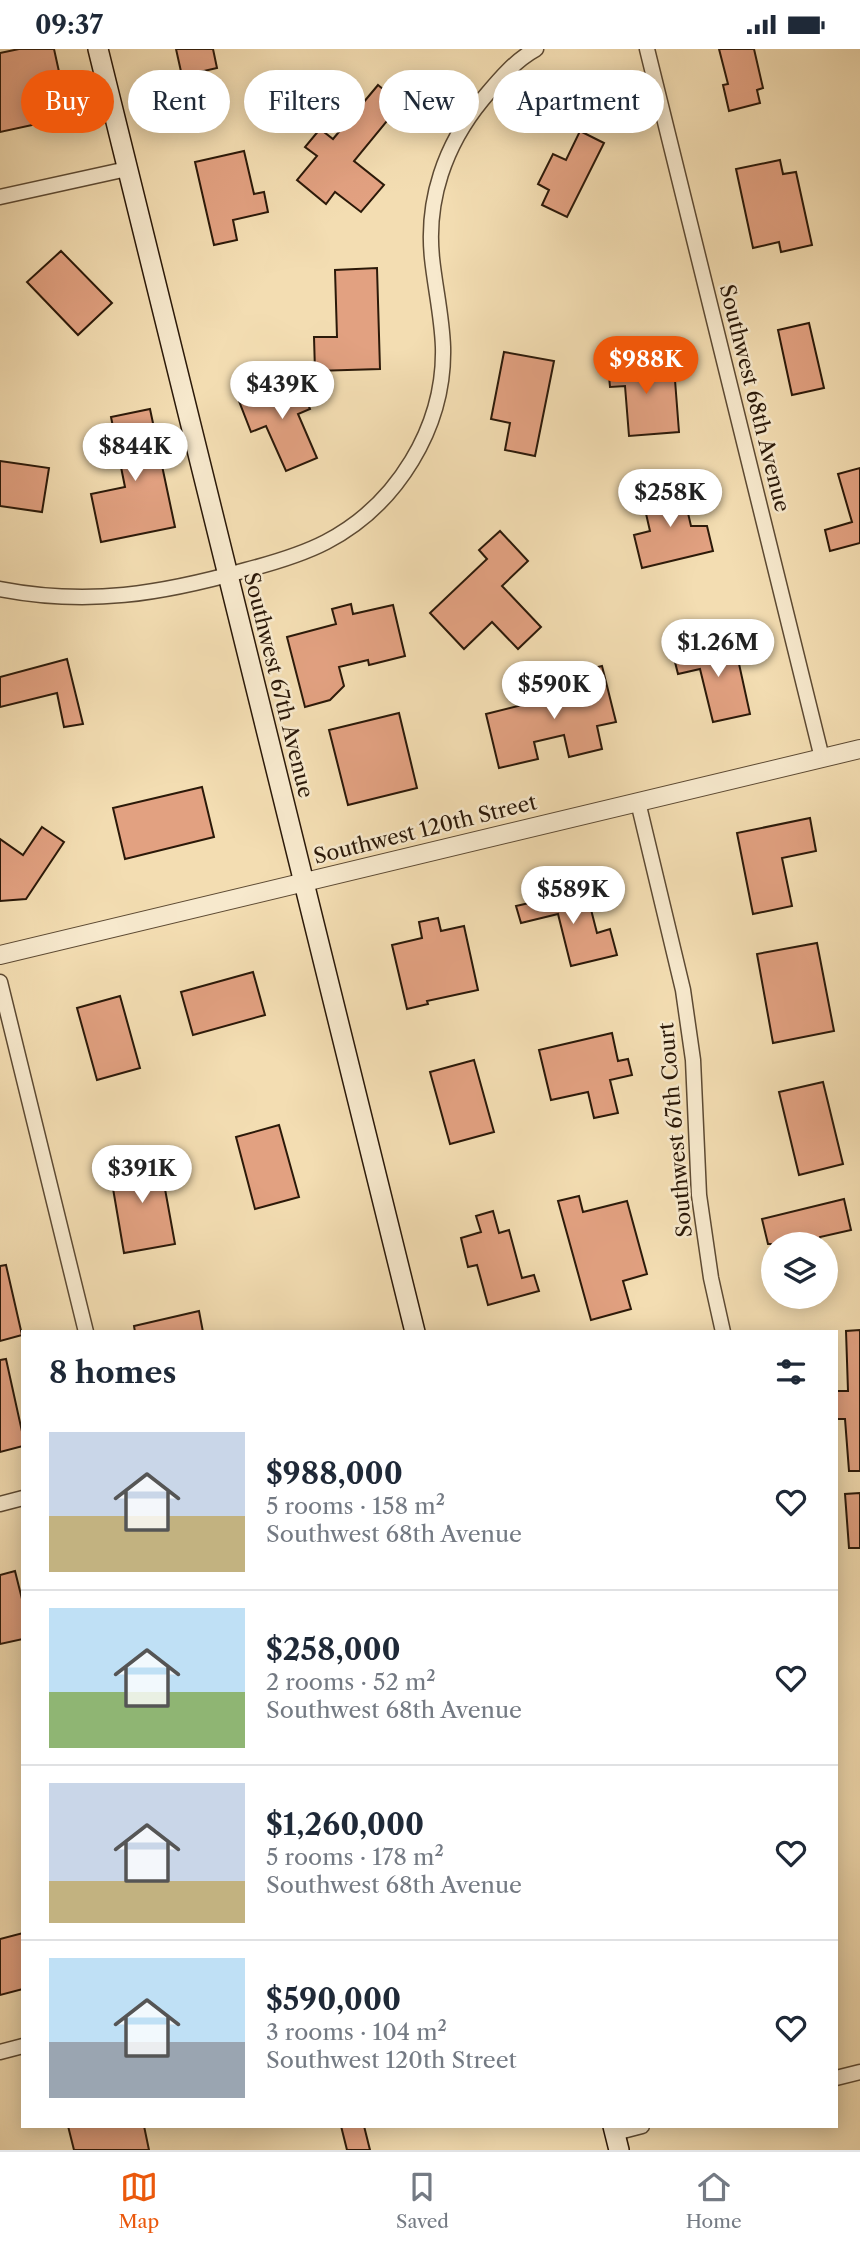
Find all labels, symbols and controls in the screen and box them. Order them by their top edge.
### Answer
text: 09:37 [35,9,103,41]
chip: Buy [21,70,114,133]
chip: Rent [128,70,230,133]
chip: Filters [244,70,365,133]
chip: New [379,70,479,133]
chip: Apartment [493,70,664,133]
street label: Southwest 68th Avenue [715,282,795,514]
pin: $988K [597,337,695,396]
text: $988K [609,345,683,373]
pin: $439K [233,361,331,421]
text: $439K [246,370,318,398]
pin: $844K [86,423,184,483]
text: $844K [99,432,171,460]
pin: $258K [621,469,719,529]
text: $258K [634,478,706,506]
street label: Southwest 67th Avenue [239,570,319,800]
pin: $1.26M [661,619,775,679]
text: $1.26M [677,628,759,656]
pin: $590K [505,661,603,721]
text: $590K [518,670,590,698]
street label: Southwest 120th Street [311,789,540,869]
pin: $589K [524,867,622,926]
text: $589K [537,875,609,903]
street label: Southwest 67th Court [653,1021,697,1239]
pin: $391K [93,1145,191,1205]
text: $391K [108,1154,176,1182]
map controls [761,1232,838,1309]
button: layers [761,1232,838,1309]
icon: filters [772,1353,810,1391]
text: 8 homes [49,1354,176,1391]
text: $988,000 [266,1455,403,1492]
icon: home [105,1460,189,1544]
icon: heart [772,1483,810,1521]
text: 5 rooms · 158 m² [266,1492,445,1520]
text: Southwest 68th Avenue [266,1520,522,1548]
text: $258,000 [266,1631,401,1668]
icon: home [105,1636,189,1720]
icon: heart [772,1659,810,1697]
text: 2 rooms · 52 m² [266,1668,436,1696]
text: Southwest 68th Avenue [266,1696,522,1724]
text: $1,260,000 [266,1806,424,1843]
icon: home [105,1811,189,1895]
icon: heart [772,1834,810,1872]
text: 5 rooms · 178 m² [266,1843,444,1871]
text: Southwest 68th Avenue [266,1871,522,1899]
text: $590,000 [266,1981,401,2018]
icon: home [105,1986,189,2070]
icon: heart [772,2009,810,2047]
text: 3 rooms · 104 m² [266,2018,447,2046]
text: Southwest 120th Street [266,2046,517,2074]
tab: Map [118,2168,159,2233]
tab: Saved [396,2168,449,2233]
tab: Home [686,2168,742,2233]

